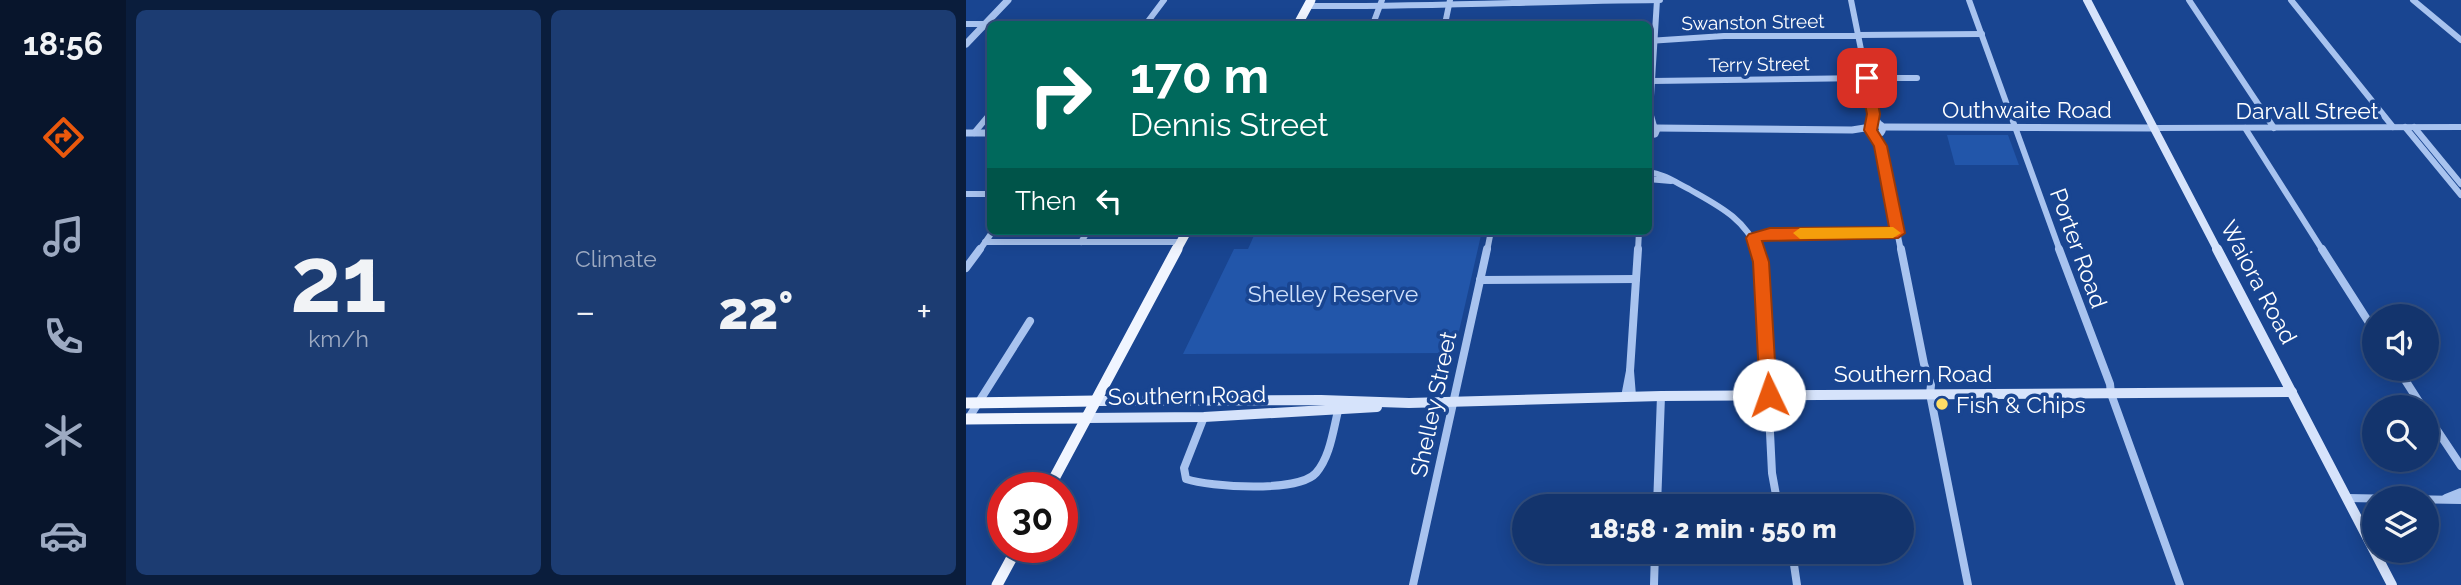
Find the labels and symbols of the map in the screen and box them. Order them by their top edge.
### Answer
street label: Swanston Street [1681,10,1825,34]
pin [1837,48,1897,108]
street label: Terry Street [1708,52,1810,76]
street label: Outhwaite Road [1942,96,2112,123]
street label: Darvall Street [2236,97,2379,124]
street label: Porter Road [2045,184,2113,312]
street label: Waiora Road [2215,216,2303,348]
park label: Shelley Reserve [1248,280,1418,307]
street label: Shelley Street [1404,329,1462,479]
position arrow [1732,358,1806,432]
street label: Southern Road [1834,360,1992,387]
street label: Southern Road [1108,380,1266,410]
place label: Fish & Chips [1956,391,2086,418]
marker: Fish & Chips [1934,396,1950,412]
speed limit sign: 30 [987,472,1078,563]

